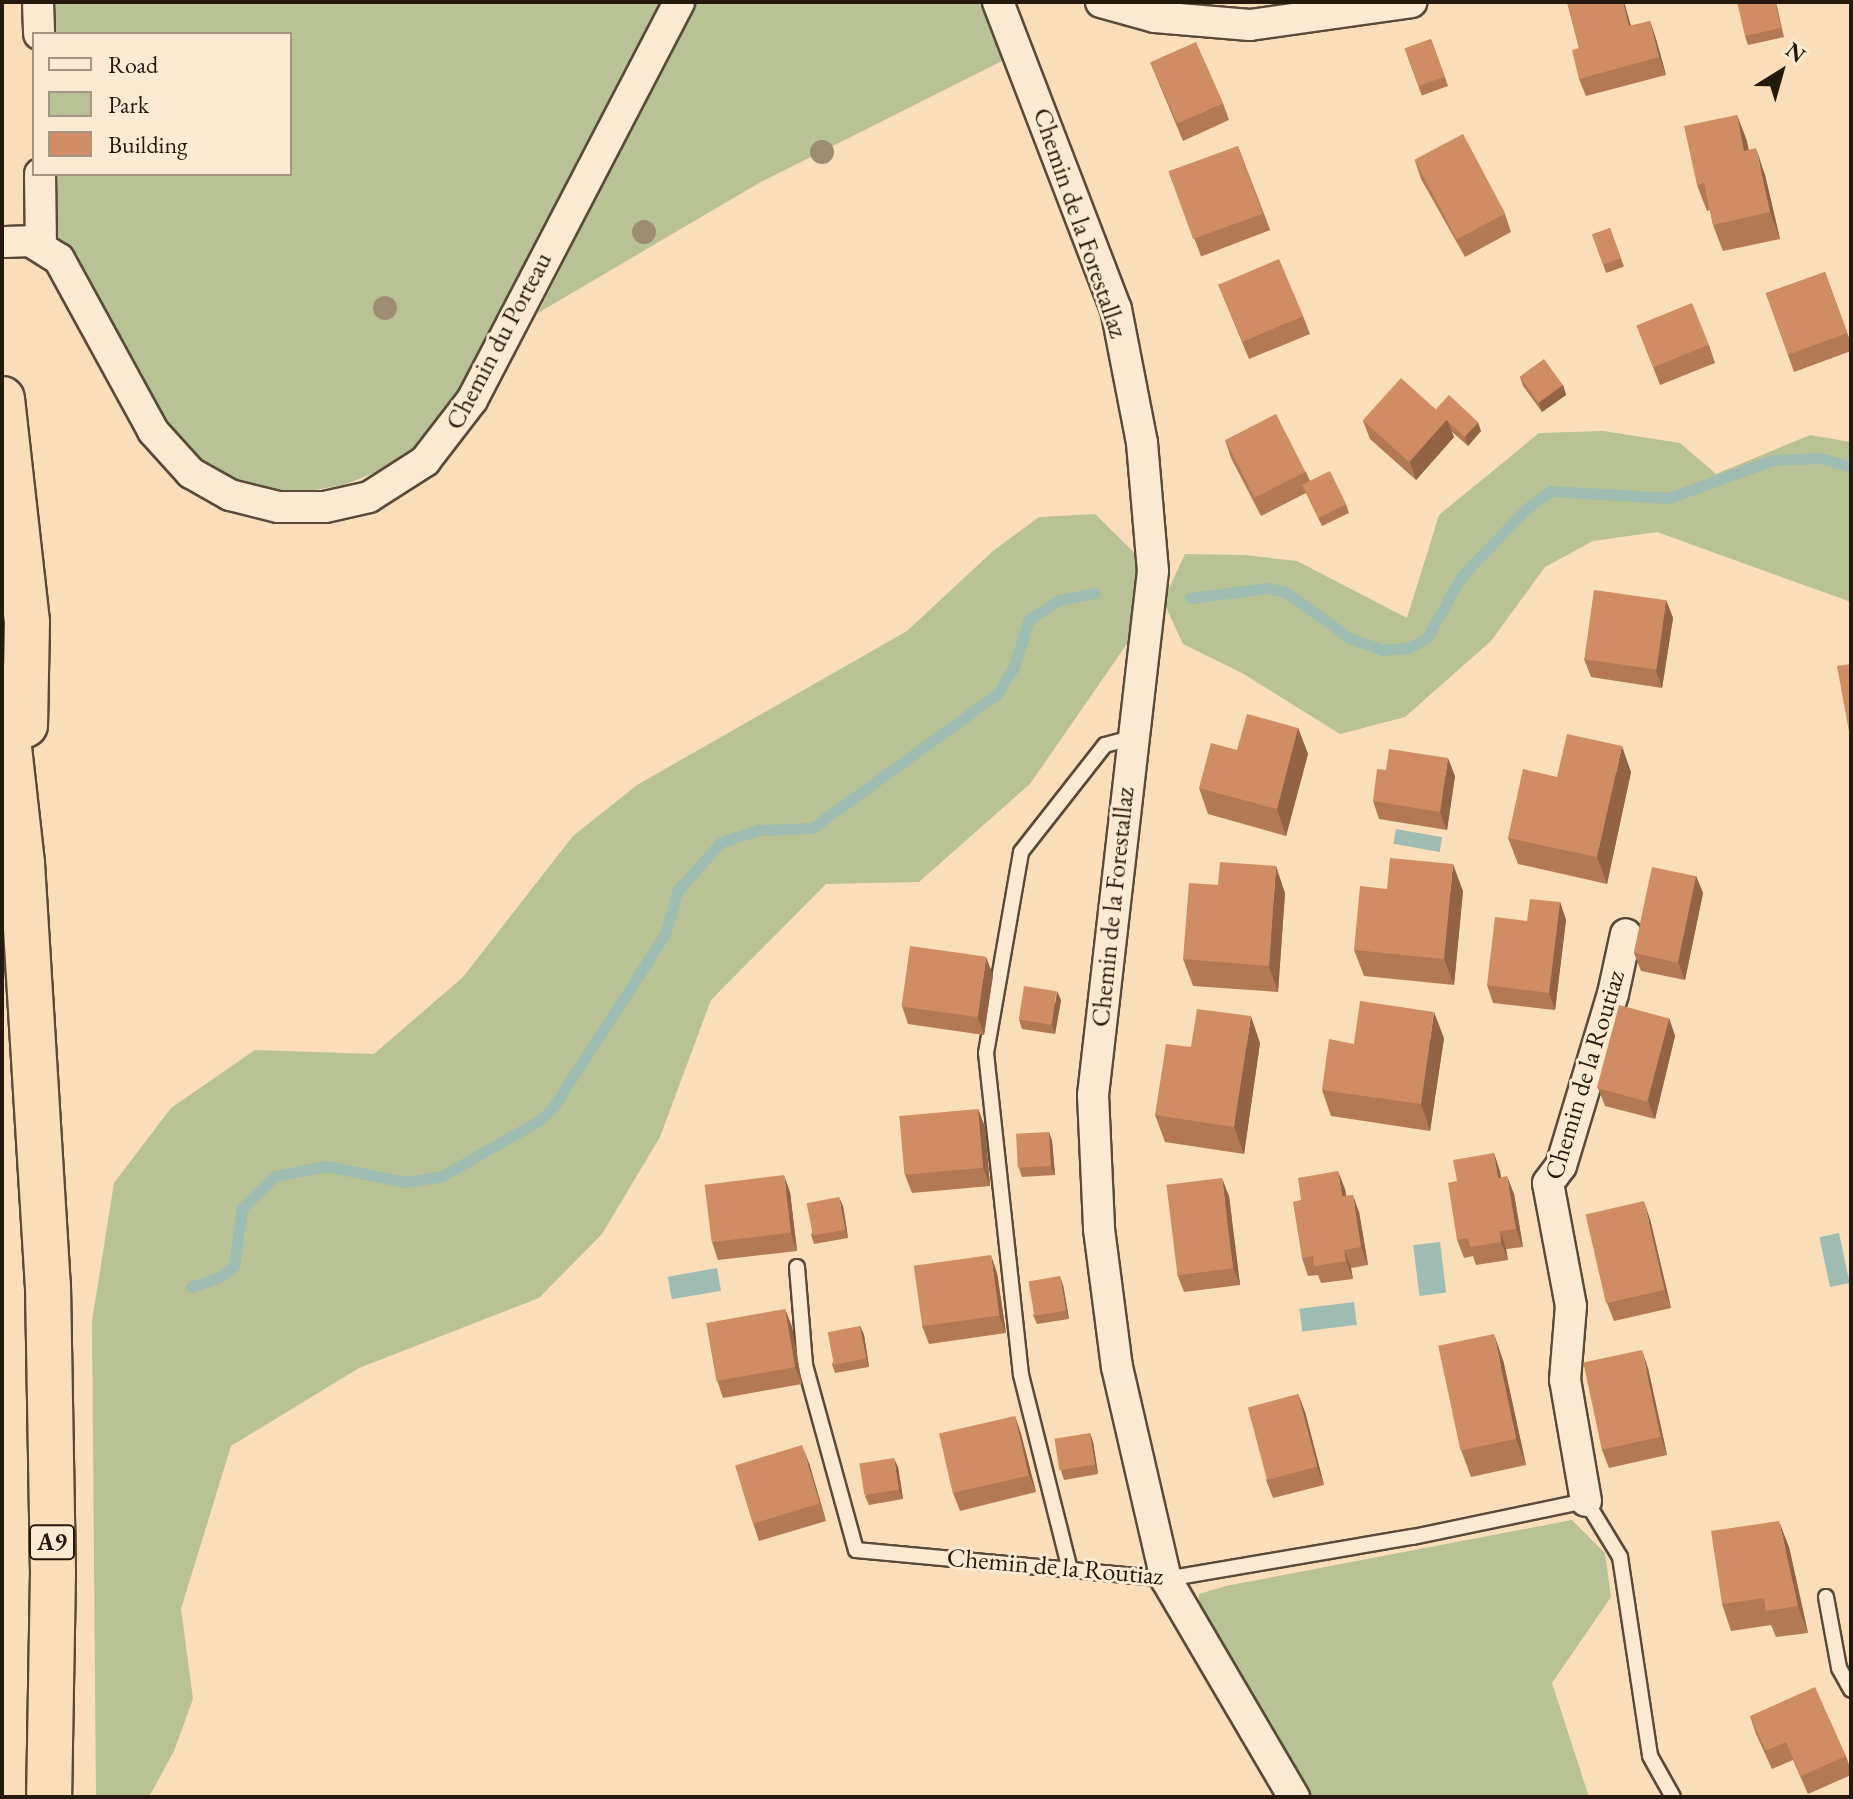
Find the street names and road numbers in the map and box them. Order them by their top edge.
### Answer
street label: Chemin de la Forestallaz [1026,104,1134,342]
street label: Chemin du Porteau [439,247,559,435]
street label: Chemin de la Forestallaz [1085,785,1141,1029]
street label: Chemin de la Routiaz [1538,967,1632,1183]
road number: A9 [28,1522,76,1562]
street label: Chemin de la Routiaz [945,1542,1165,1592]

